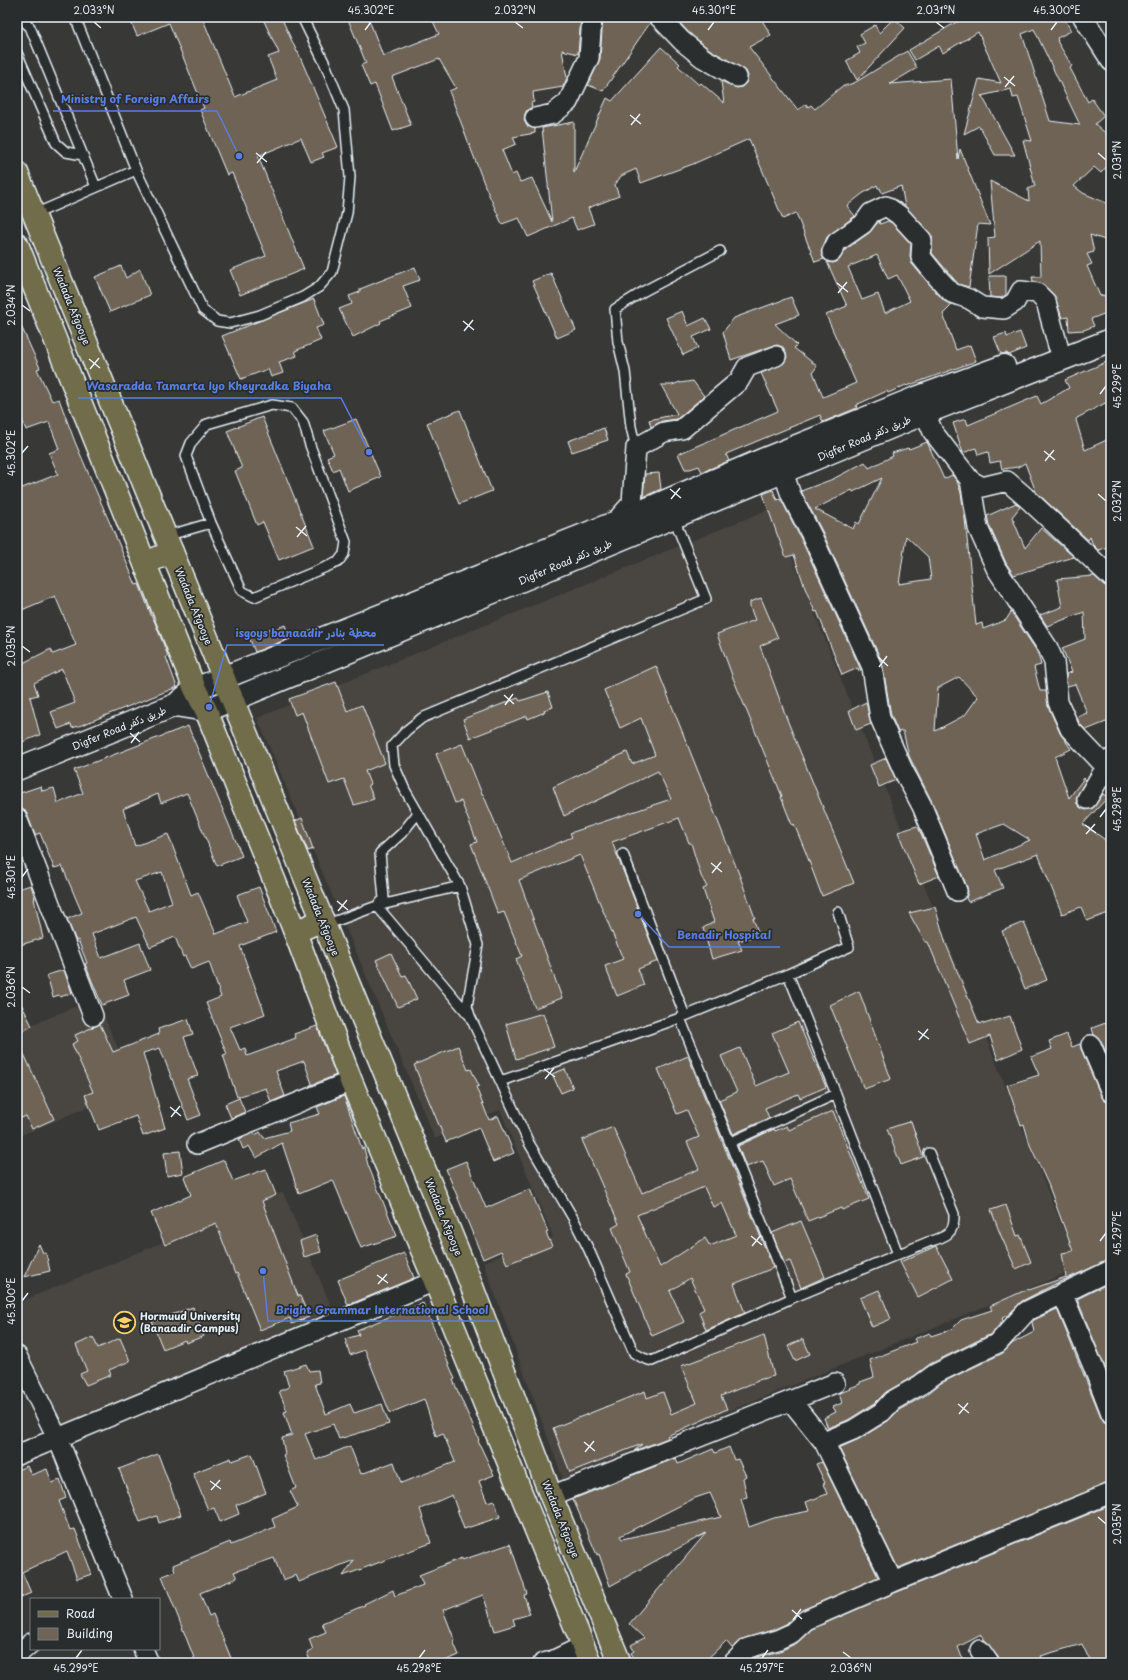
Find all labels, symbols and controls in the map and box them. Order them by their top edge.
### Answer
text: 2.033°N [73,2,115,17]
text: 45.302°E [348,2,394,17]
text: 2.032°N [494,2,536,17]
text: 45.301°E [692,2,736,17]
text: 2.031°N [917,2,956,17]
text: 45.300°E [1033,2,1081,17]
callout: Ministry of Foreign Affairs [53,88,217,111]
text: Ministry of Foreign Affairs [61,90,209,107]
text: 2.031°N [1109,140,1124,179]
street label: Wadada Afgooye [49,265,95,347]
text: 2.034°N [3,284,18,326]
text: 45.299°E [1109,363,1124,409]
callout: Wasaradda Tamarta Iyo Kheyradka Biyaha [78,375,341,398]
text: Wasaradda Tamarta Iyo Kheyradka Biyaha [86,377,332,394]
street label: Digfer Road طريق دكفر [815,411,913,464]
text: 45.302°E [3,430,18,476]
text: 2.032°N [1109,480,1124,522]
street label: Digfer Road طريق دكفر [516,535,614,588]
street label: Wadada Afgooye [171,565,217,647]
callout: isgoys banaadir محطة بنادر [227,622,384,645]
text: isgoys banaadir محطة بنادر [235,624,377,641]
text: 2.035°N [3,625,18,666]
street label: Digfer Road طريق دكفر [69,702,168,753]
text: 45.298°E [1109,786,1124,832]
text: 45.301°E [3,855,18,899]
street label: Wadada Afgooye [298,876,344,958]
callout: Benadir Hospital [669,924,780,947]
text: Benadir Hospital [677,926,771,943]
text: 2.036°N [3,966,18,1008]
street label: Wadada Afgooye [421,1176,467,1258]
text: 45.297°E [1109,1211,1124,1255]
text: 45.300°E [3,1277,18,1325]
callout: Bright Grammar International School [268,1298,496,1321]
text: Bright Grammar International School [276,1301,488,1318]
place label: Hormuud University (Banaadir Campus) [140,1308,241,1335]
school or university icon: Hormuud University (Banaadir Campus) [111,1309,137,1335]
street label: Wadada Afgooye [538,1478,584,1560]
text: 2.035°N [1109,1503,1124,1544]
legend [30,1598,160,1650]
text: Road [66,1604,95,1622]
text: Building [66,1624,113,1642]
text: 45.299°E [53,1660,99,1675]
text: 45.298°E [396,1660,442,1675]
text: 45.297°E [740,1660,784,1675]
text: 2.036°N [830,1660,872,1675]

